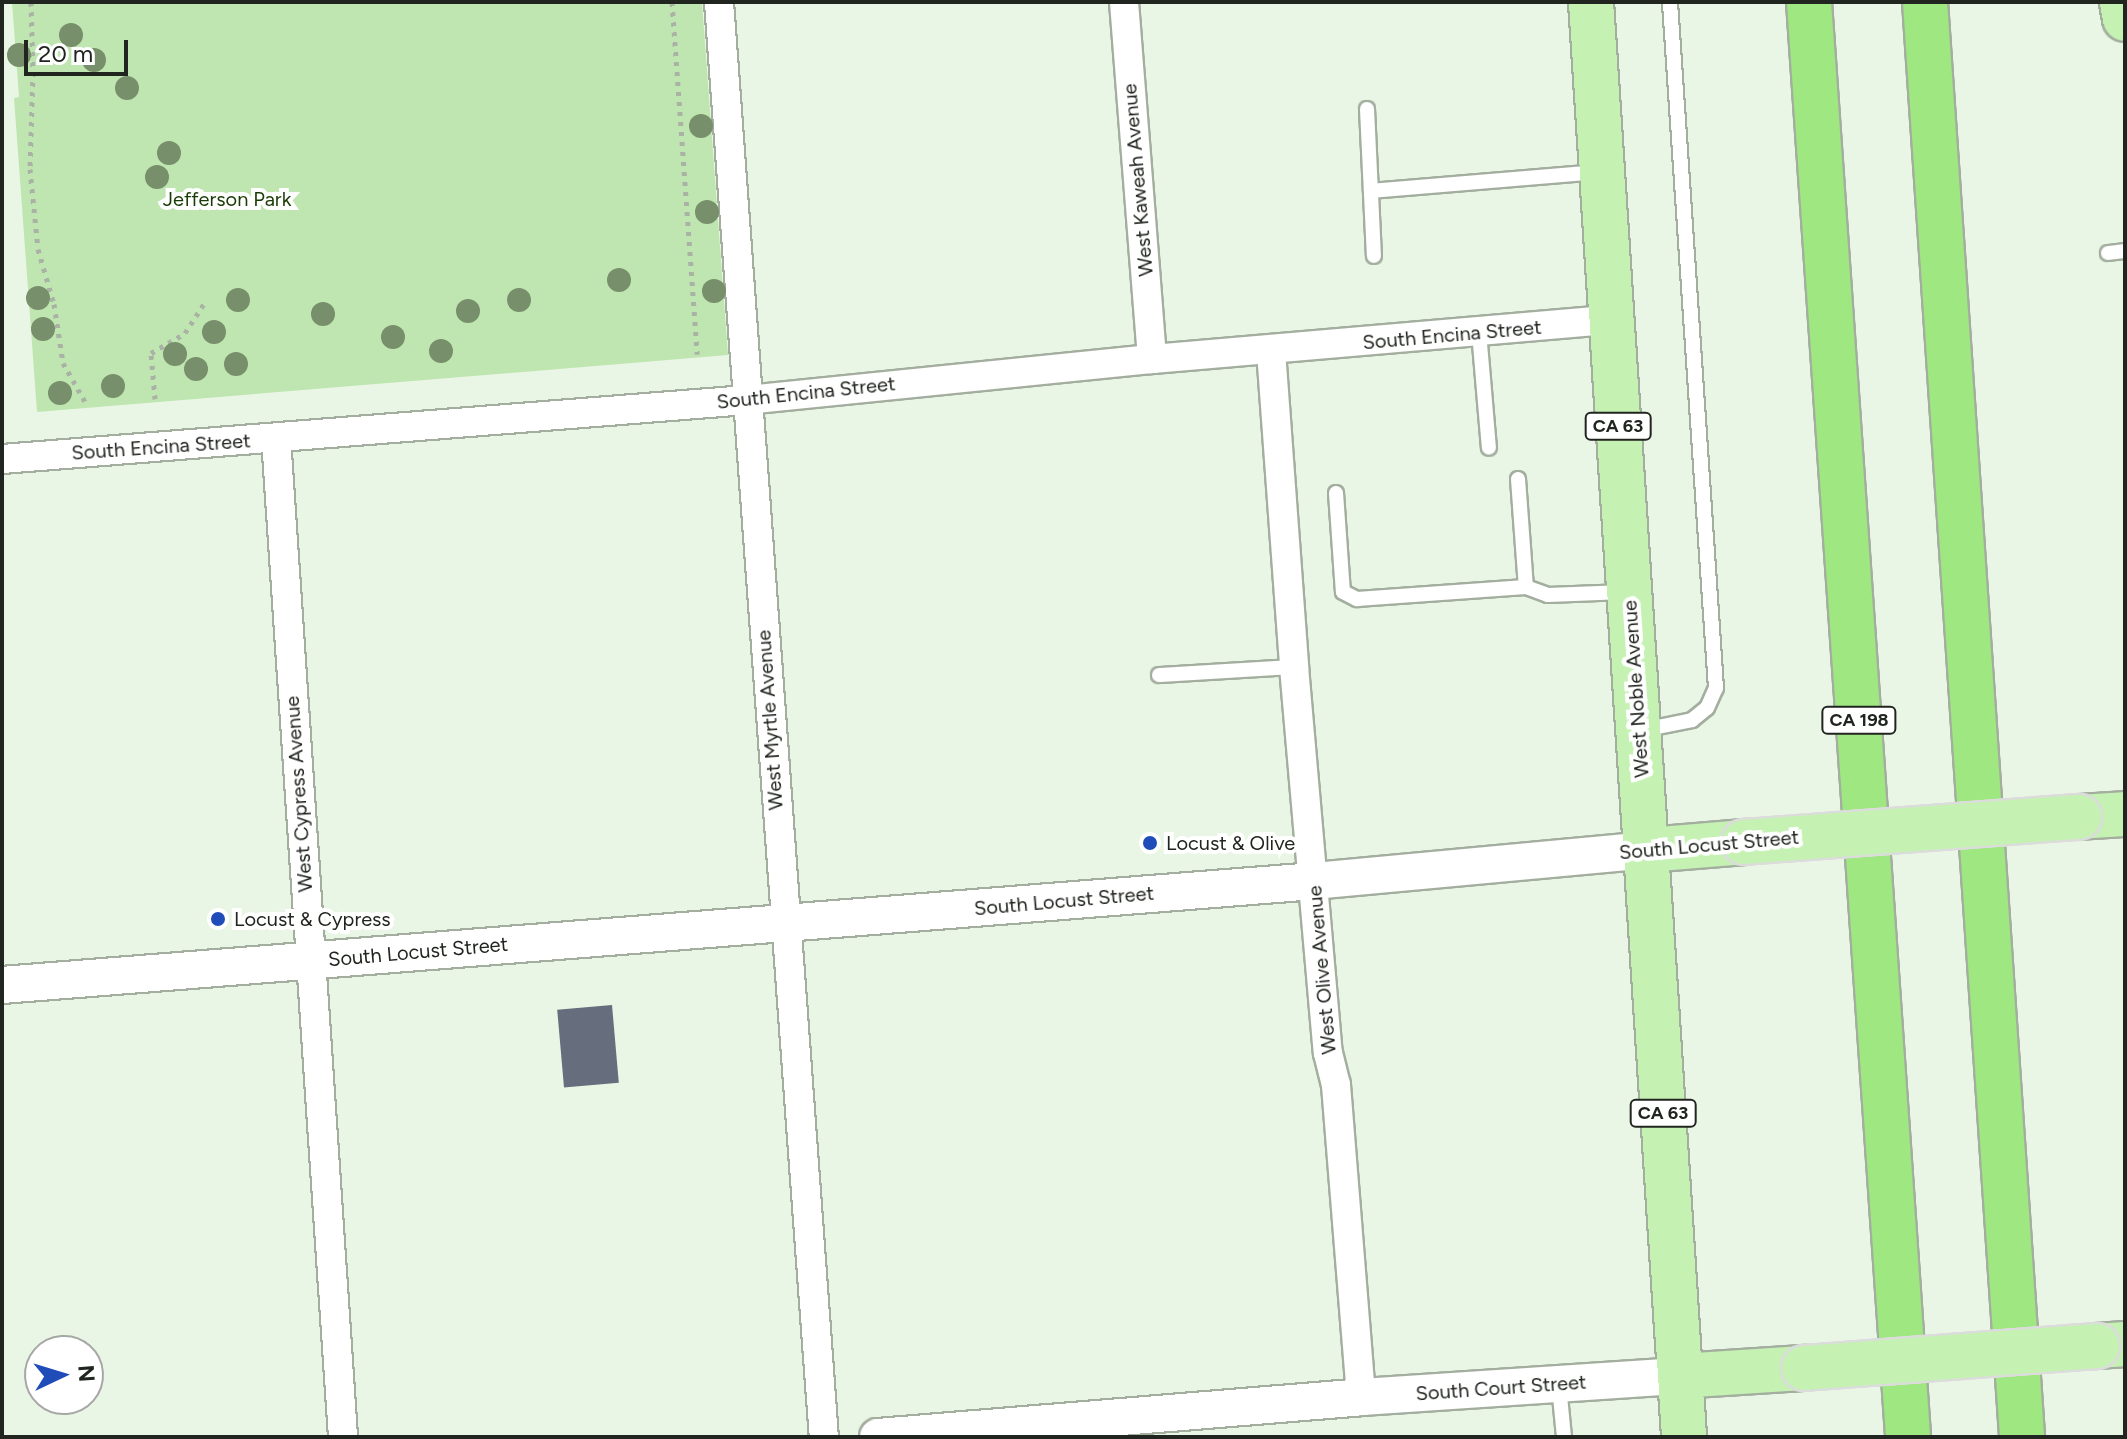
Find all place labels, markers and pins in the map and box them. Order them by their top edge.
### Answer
place label: Locust & Olive [1166,831,1295,855]
marker: Locust & Olive [1141,834,1159,852]
place label: Locust & Cypress [234,907,391,931]
marker: Locust & Cypress [209,910,227,928]

